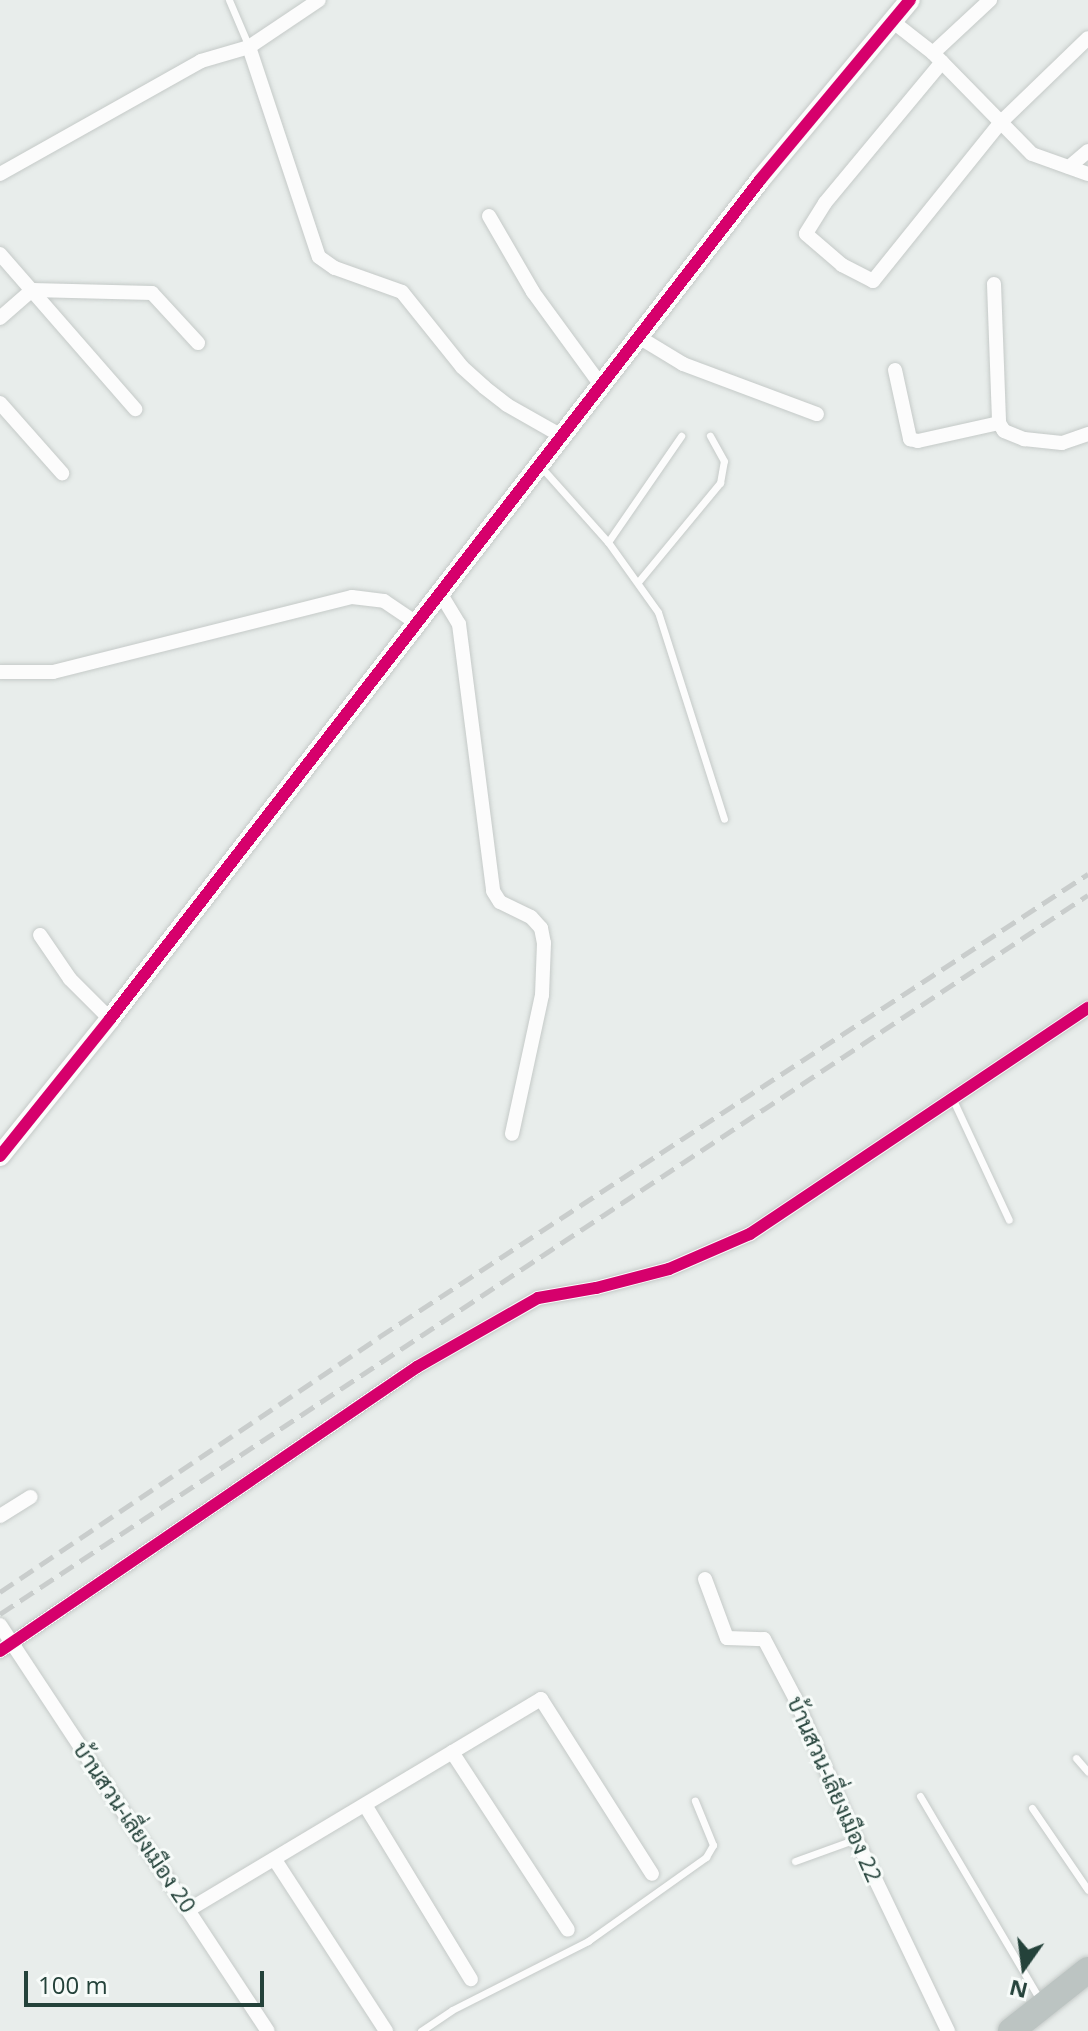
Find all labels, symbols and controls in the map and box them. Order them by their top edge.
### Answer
street label: บ้านสวน-เลี่ยงเมือง 22 [782,1692,888,1886]
street label: บ้านสวน-เลี่ยงเมือง 20 [68,1737,202,1917]
north arrow [984,1927,1064,2007]
scale bar [28,1955,268,2005]
text: 100 m [38,1968,108,2001]
text: N [1006,1974,1031,2007]

